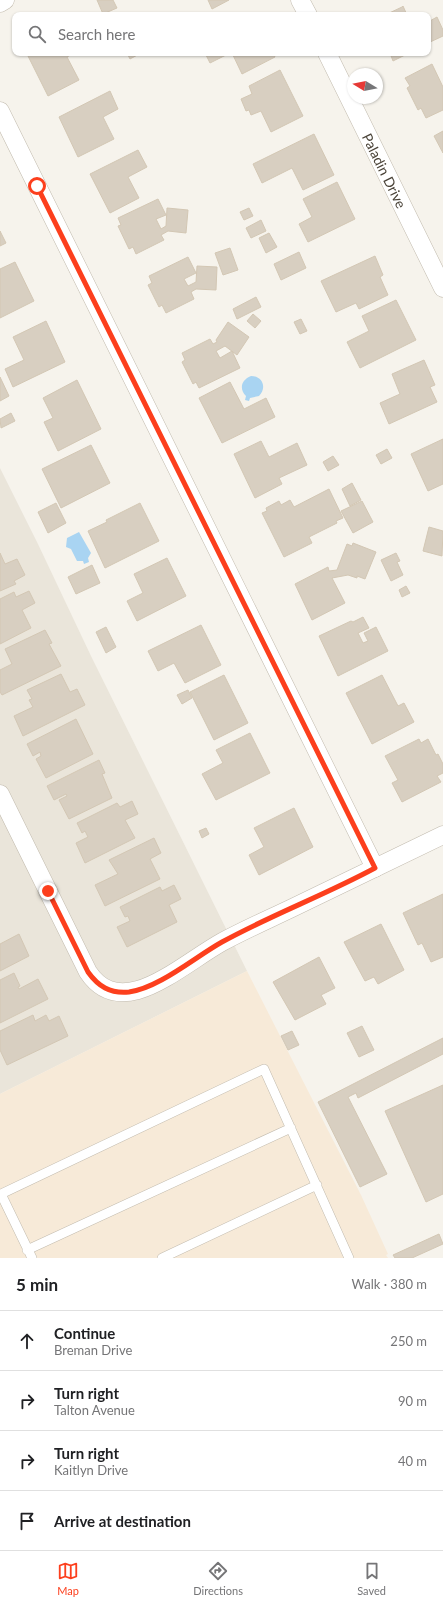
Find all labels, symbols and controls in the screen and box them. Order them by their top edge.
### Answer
search box [12,12,431,56]
icon: search [26,23,48,45]
text: Search here [58,25,135,43]
north arrow [347,68,383,104]
street label: Paladin Drive [359,130,411,211]
route start [28,177,46,195]
route end [39,882,57,900]
text: 5 min [16,1274,58,1295]
text: Walk · 380 m [351,1276,427,1292]
text: Continue [54,1324,115,1342]
icon: ahead [16,1330,38,1352]
text: 250 m [390,1333,427,1349]
text: Breman Drive [54,1342,132,1358]
text: Turn right [54,1384,119,1402]
icon: right [16,1390,38,1412]
text: 90 m [398,1393,427,1409]
text: Talton Avenue [54,1402,135,1418]
text: Turn right [54,1444,119,1462]
icon: right [16,1450,38,1472]
text: 40 m [398,1453,427,1469]
text: Kaitlyn Drive [54,1462,128,1478]
icon: arrive [16,1510,38,1532]
text: Arrive at destination [54,1512,191,1530]
tab: Map [57,1560,79,1597]
tab: Directions [193,1560,243,1597]
tab: Saved [357,1560,386,1597]

